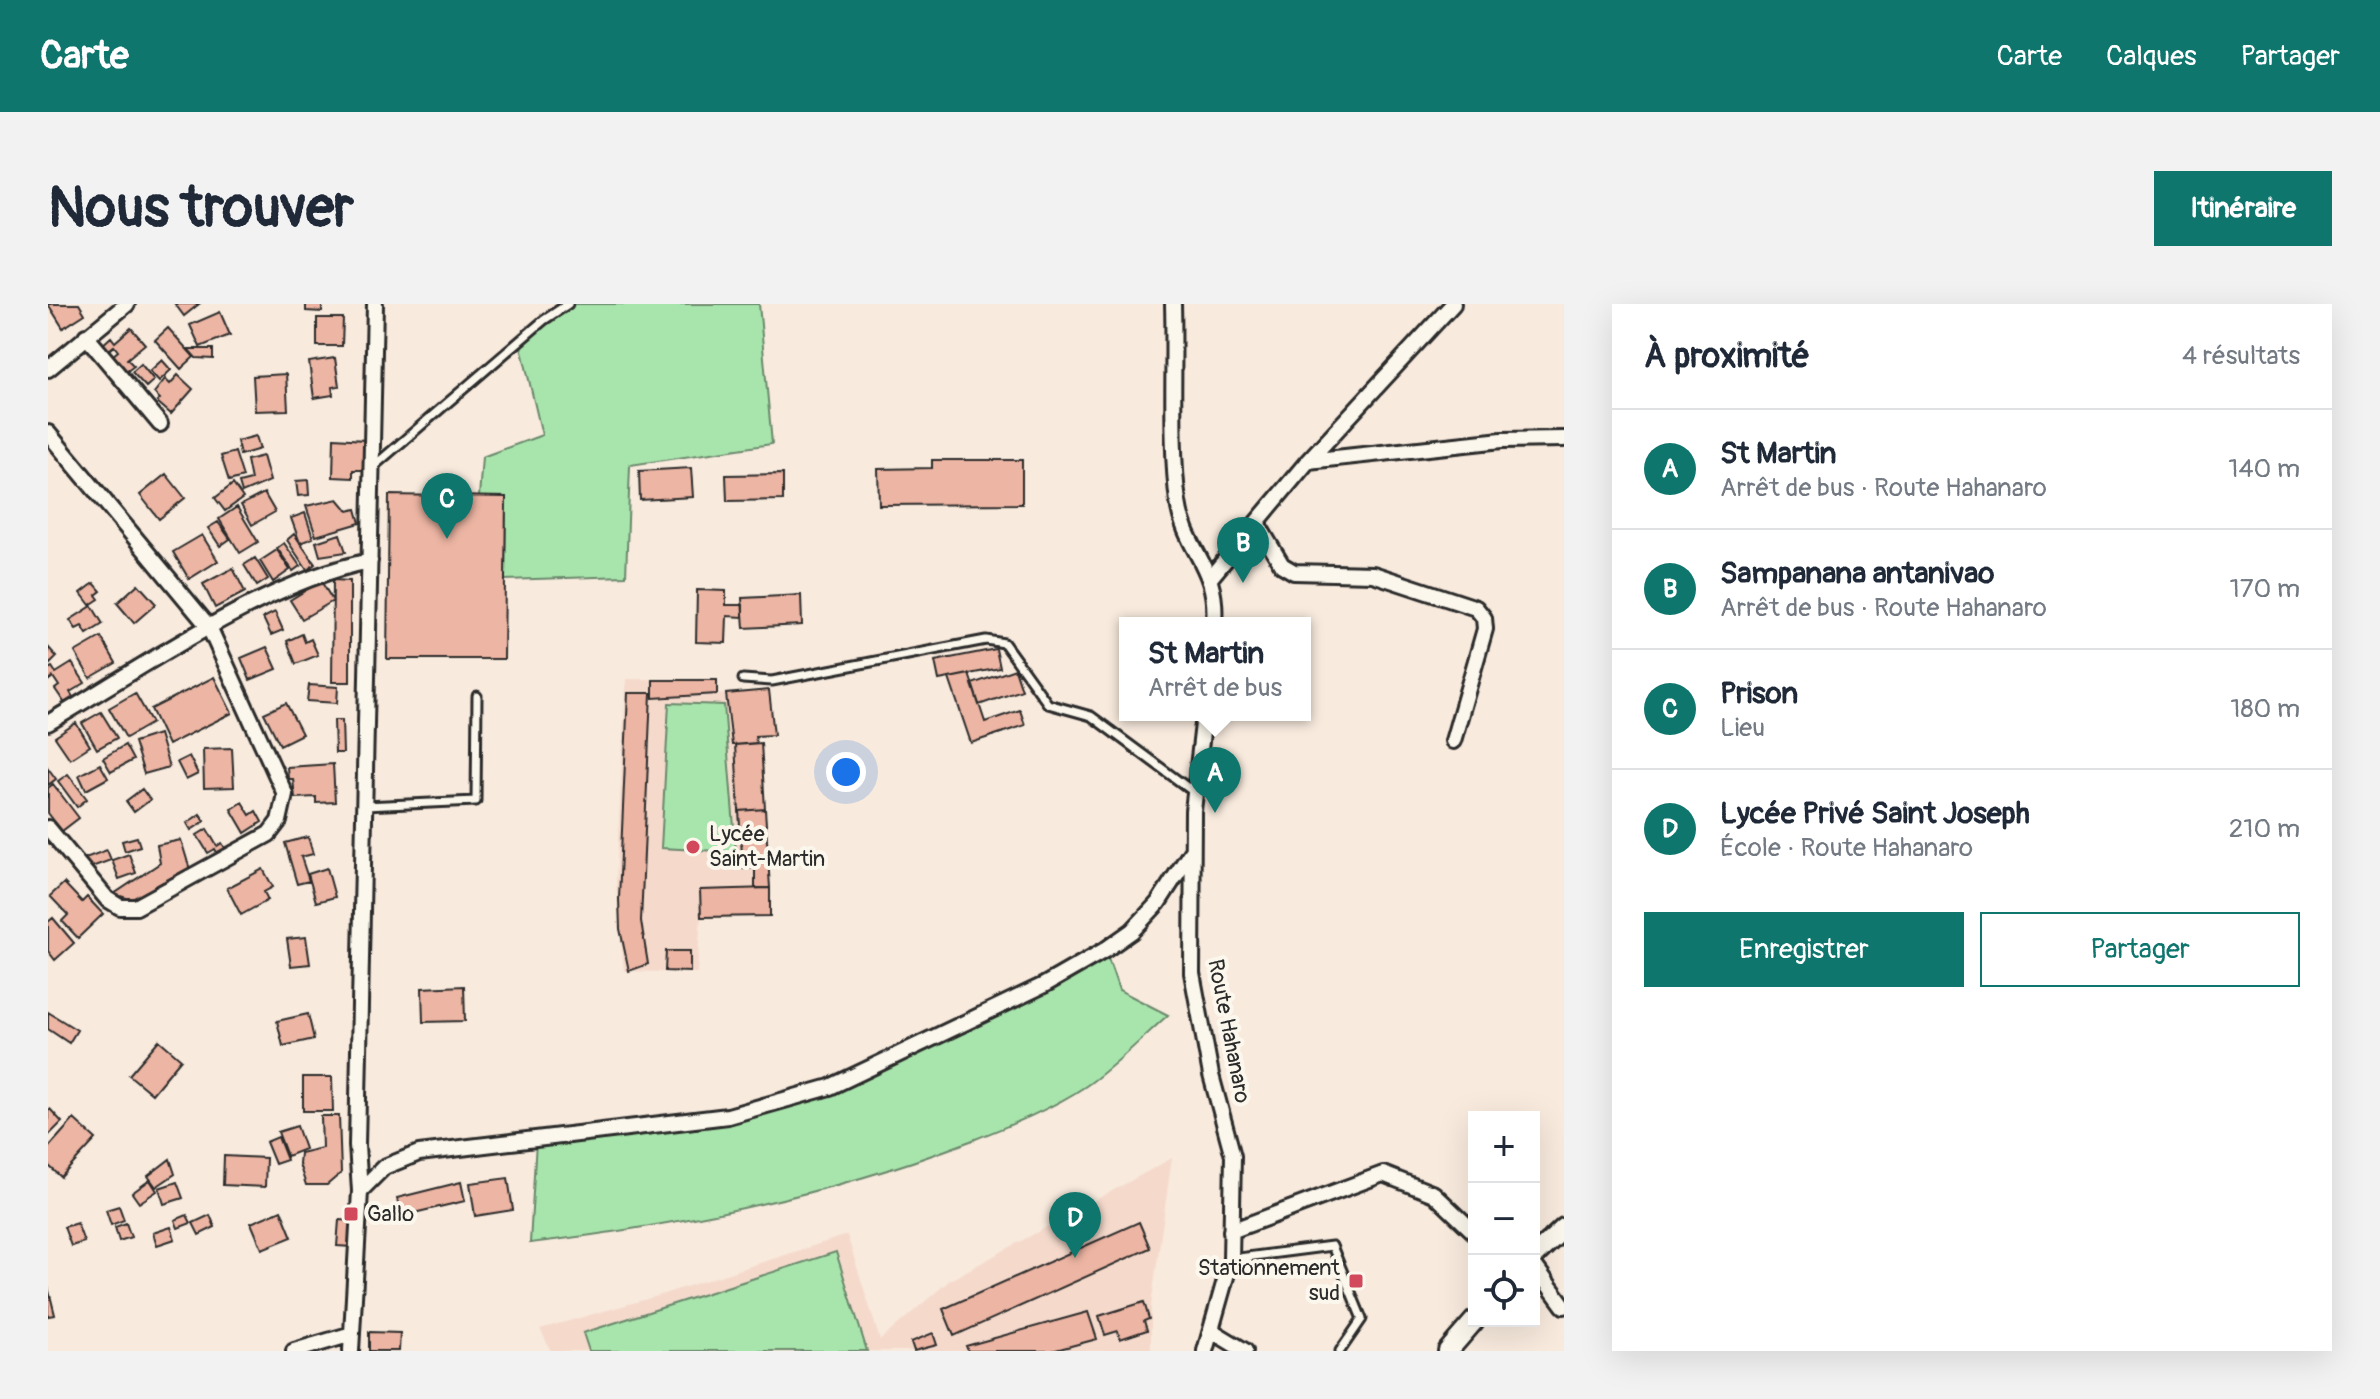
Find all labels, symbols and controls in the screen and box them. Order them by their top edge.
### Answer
text: Carte [40,32,129,80]
text: Carte [1997,39,2062,74]
text: Calques [2106,39,2196,74]
text: Partager [2240,39,2340,74]
button: Itinéraire [2154,171,2332,246]
text: Nous trouver [48,174,354,243]
text: À proximité [1644,335,1810,378]
text: 4 résultats [2182,340,2300,372]
text: St Martin [1720,435,1836,472]
text: A [1662,453,1678,485]
text: 140 m [2228,453,2300,485]
text: Arrêt de bus · Route Hahanaro [1720,472,2047,504]
pin: C [421,473,473,539]
pin: B [1217,517,1269,583]
text: Sampanana antanivao [1720,555,1994,592]
text: B [1663,573,1677,605]
text: 170 m [2230,573,2300,605]
text: Arrêt de bus · Route Hahanaro [1720,592,2047,624]
popup [1119,617,1311,721]
text: St Martin [1148,635,1264,672]
text: Arrêt de bus [1148,672,1282,704]
text: Prison [1720,675,1798,712]
text: C [1662,693,1678,725]
text: 180 m [2230,693,2300,725]
text: Lieu [1720,712,1765,744]
pin: A [1189,747,1241,813]
your location [826,752,866,792]
text: Lycée Privé Saint Joseph [1720,795,2030,832]
text: D [1662,813,1678,845]
text: 210 m [2229,813,2300,845]
place label: Lycée Saint-Martin [709,820,825,873]
text: École · Route Hahanaro [1720,832,1973,864]
marker: Lycée Saint-Martin [684,838,702,856]
button: Enregistrer [1644,912,1964,987]
button: Partager [1980,912,2300,987]
street label: Route Hahanaro [1201,957,1257,1106]
map controls [1468,1111,1540,1327]
button: + [1468,1111,1540,1183]
button: − [1468,1183,1540,1255]
pin: D [1049,1192,1101,1258]
place label: Gallo [367,1200,414,1228]
marker: Gallo [342,1205,360,1223]
place label: Stationnement sud [1198,1254,1340,1307]
button: locate [1468,1255,1540,1327]
marker: Stationnement sud [1347,1272,1365,1290]

